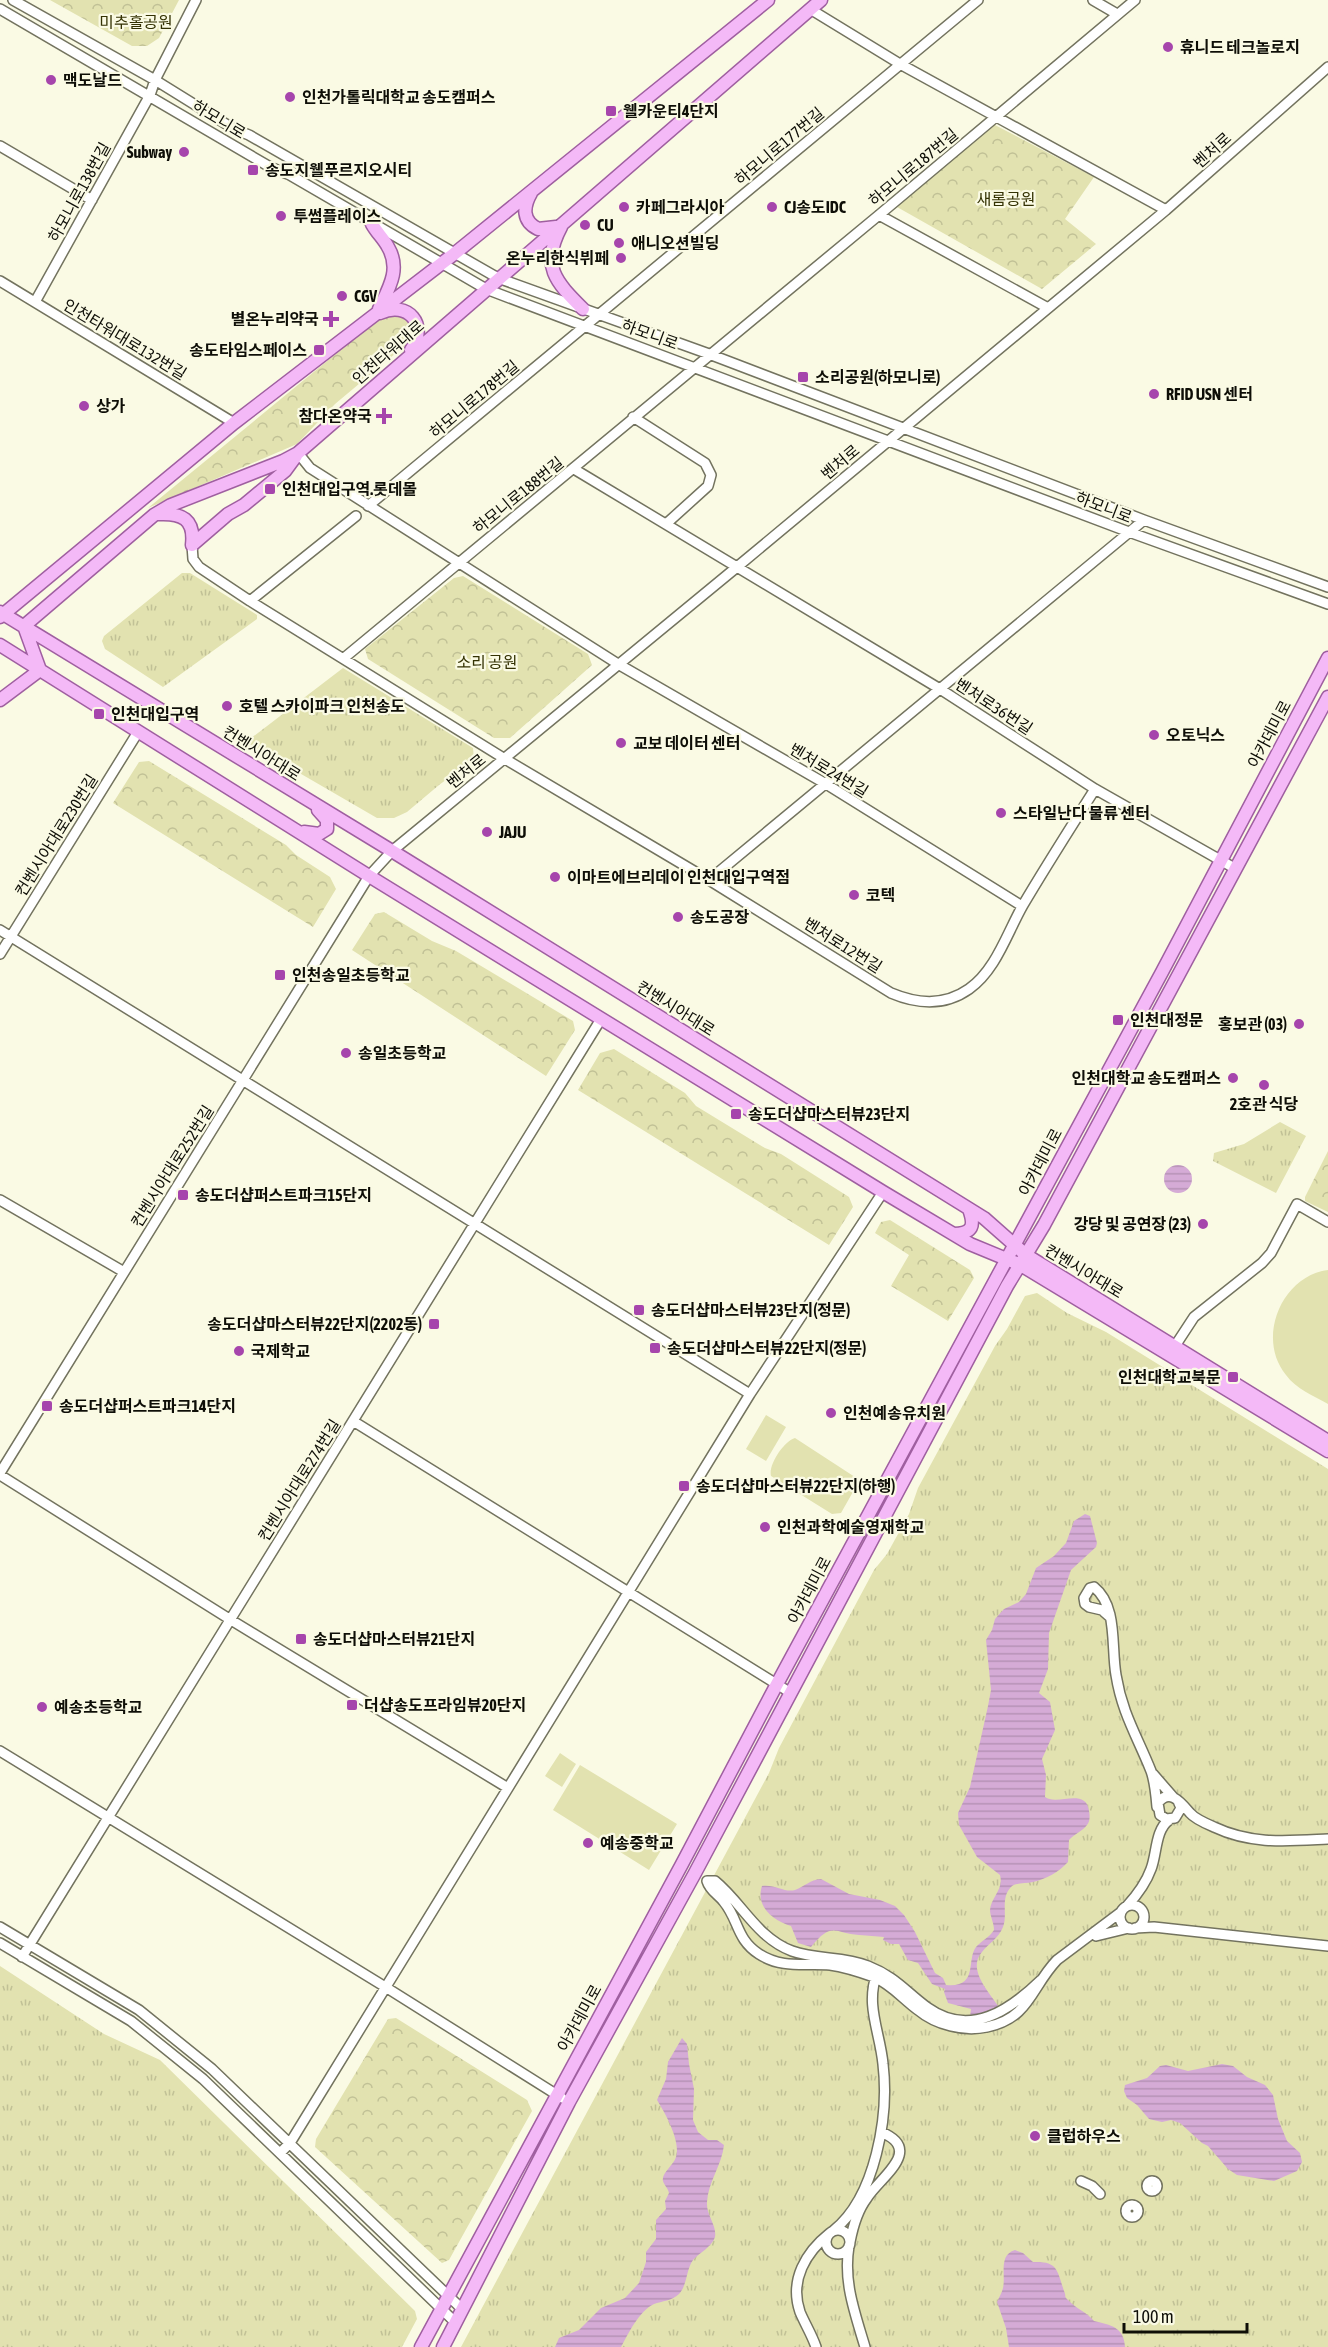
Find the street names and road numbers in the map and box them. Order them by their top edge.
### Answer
street label: 하모니로 [189,96,249,142]
street label: 하모니로177번길 [731,103,827,189]
street label: 하모니로187번길 [865,124,961,210]
street label: 벤처로 [1190,128,1235,171]
street label: 하모니로138번길 [44,139,114,245]
street label: 인천타워대로132번길 [60,295,190,383]
street label: 하모니로 [619,315,681,353]
street label: 인천타워대로 [349,316,427,388]
street label: 하모니로178번길 [426,356,522,442]
street label: 벤처로 [817,441,863,483]
street label: 하모니로188번길 [469,453,567,537]
street label: 하모니로 [1073,488,1135,526]
street label: 벤처로36번길 [952,674,1036,738]
street label: 아카데미로 [1244,697,1294,771]
street label: 컨벤시아대로 [220,722,304,784]
street label: 벤처로24번길 [786,739,872,801]
street label: 벤처로 [443,750,489,792]
street label: 컨벤시아대로230번길 [11,771,101,899]
street label: 벤처로12번길 [801,914,885,976]
street label: 컨벤시아대로 [634,977,718,1039]
street label: 컨벤시아대로252번길 [127,1102,217,1230]
street label: 아카데미로 [1015,1125,1065,1199]
street label: 컨벤시아대로 [1042,1241,1127,1302]
street label: 컨벤시아대로274번길 [254,1416,344,1544]
street label: 아카데미로 [784,1553,834,1627]
street label: 아카데미로 [553,1981,605,2055]

